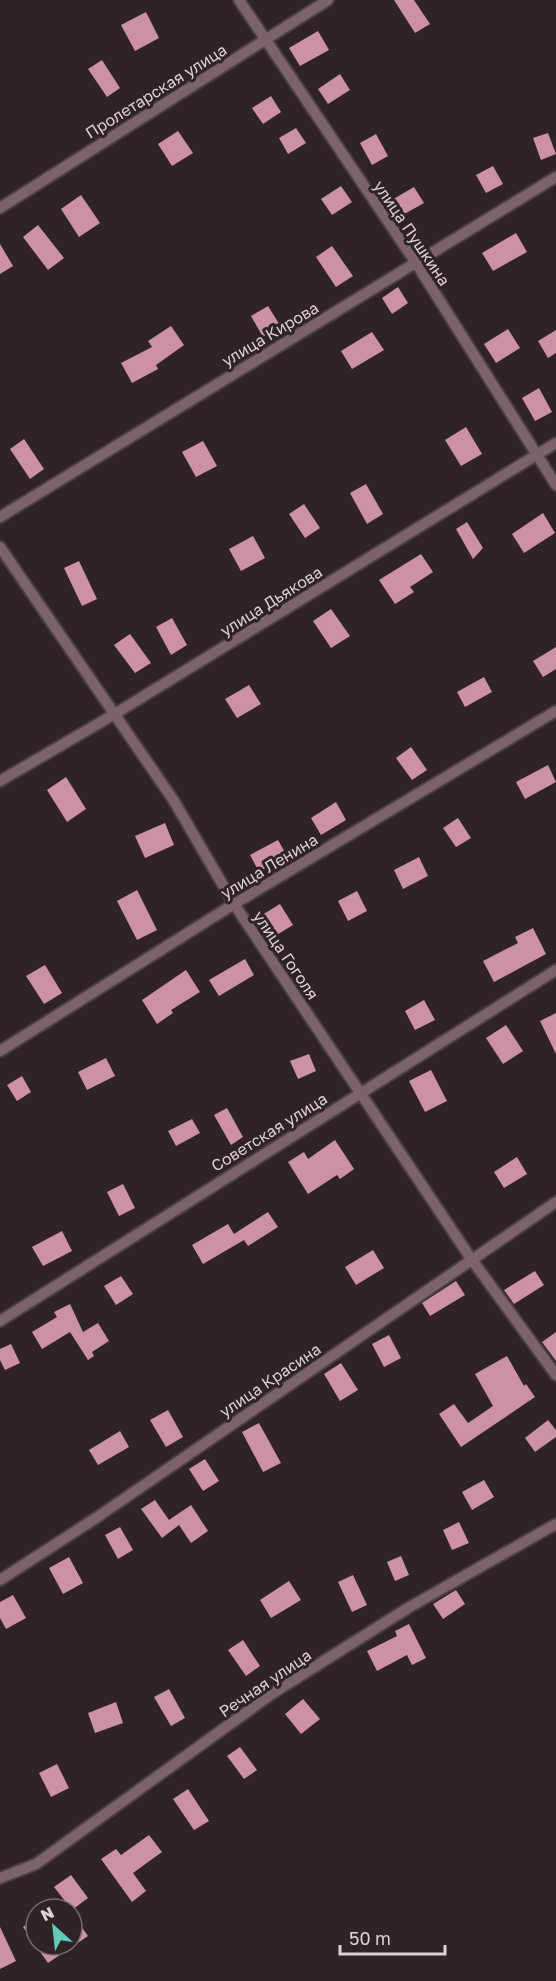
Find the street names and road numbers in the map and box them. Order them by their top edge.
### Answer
street label: Пролетарская улица [82,39,230,143]
street label: улица Пушкина [369,177,455,289]
street label: улица Кирова [218,297,322,371]
street label: улица Дьякова [216,562,326,640]
street label: улица Ленина [217,829,321,903]
street label: улица Гоголя [249,907,323,1003]
street label: Советская улица [207,1088,331,1176]
street label: улица Красина [215,1339,325,1421]
street label: Речная улица [215,1645,315,1721]

